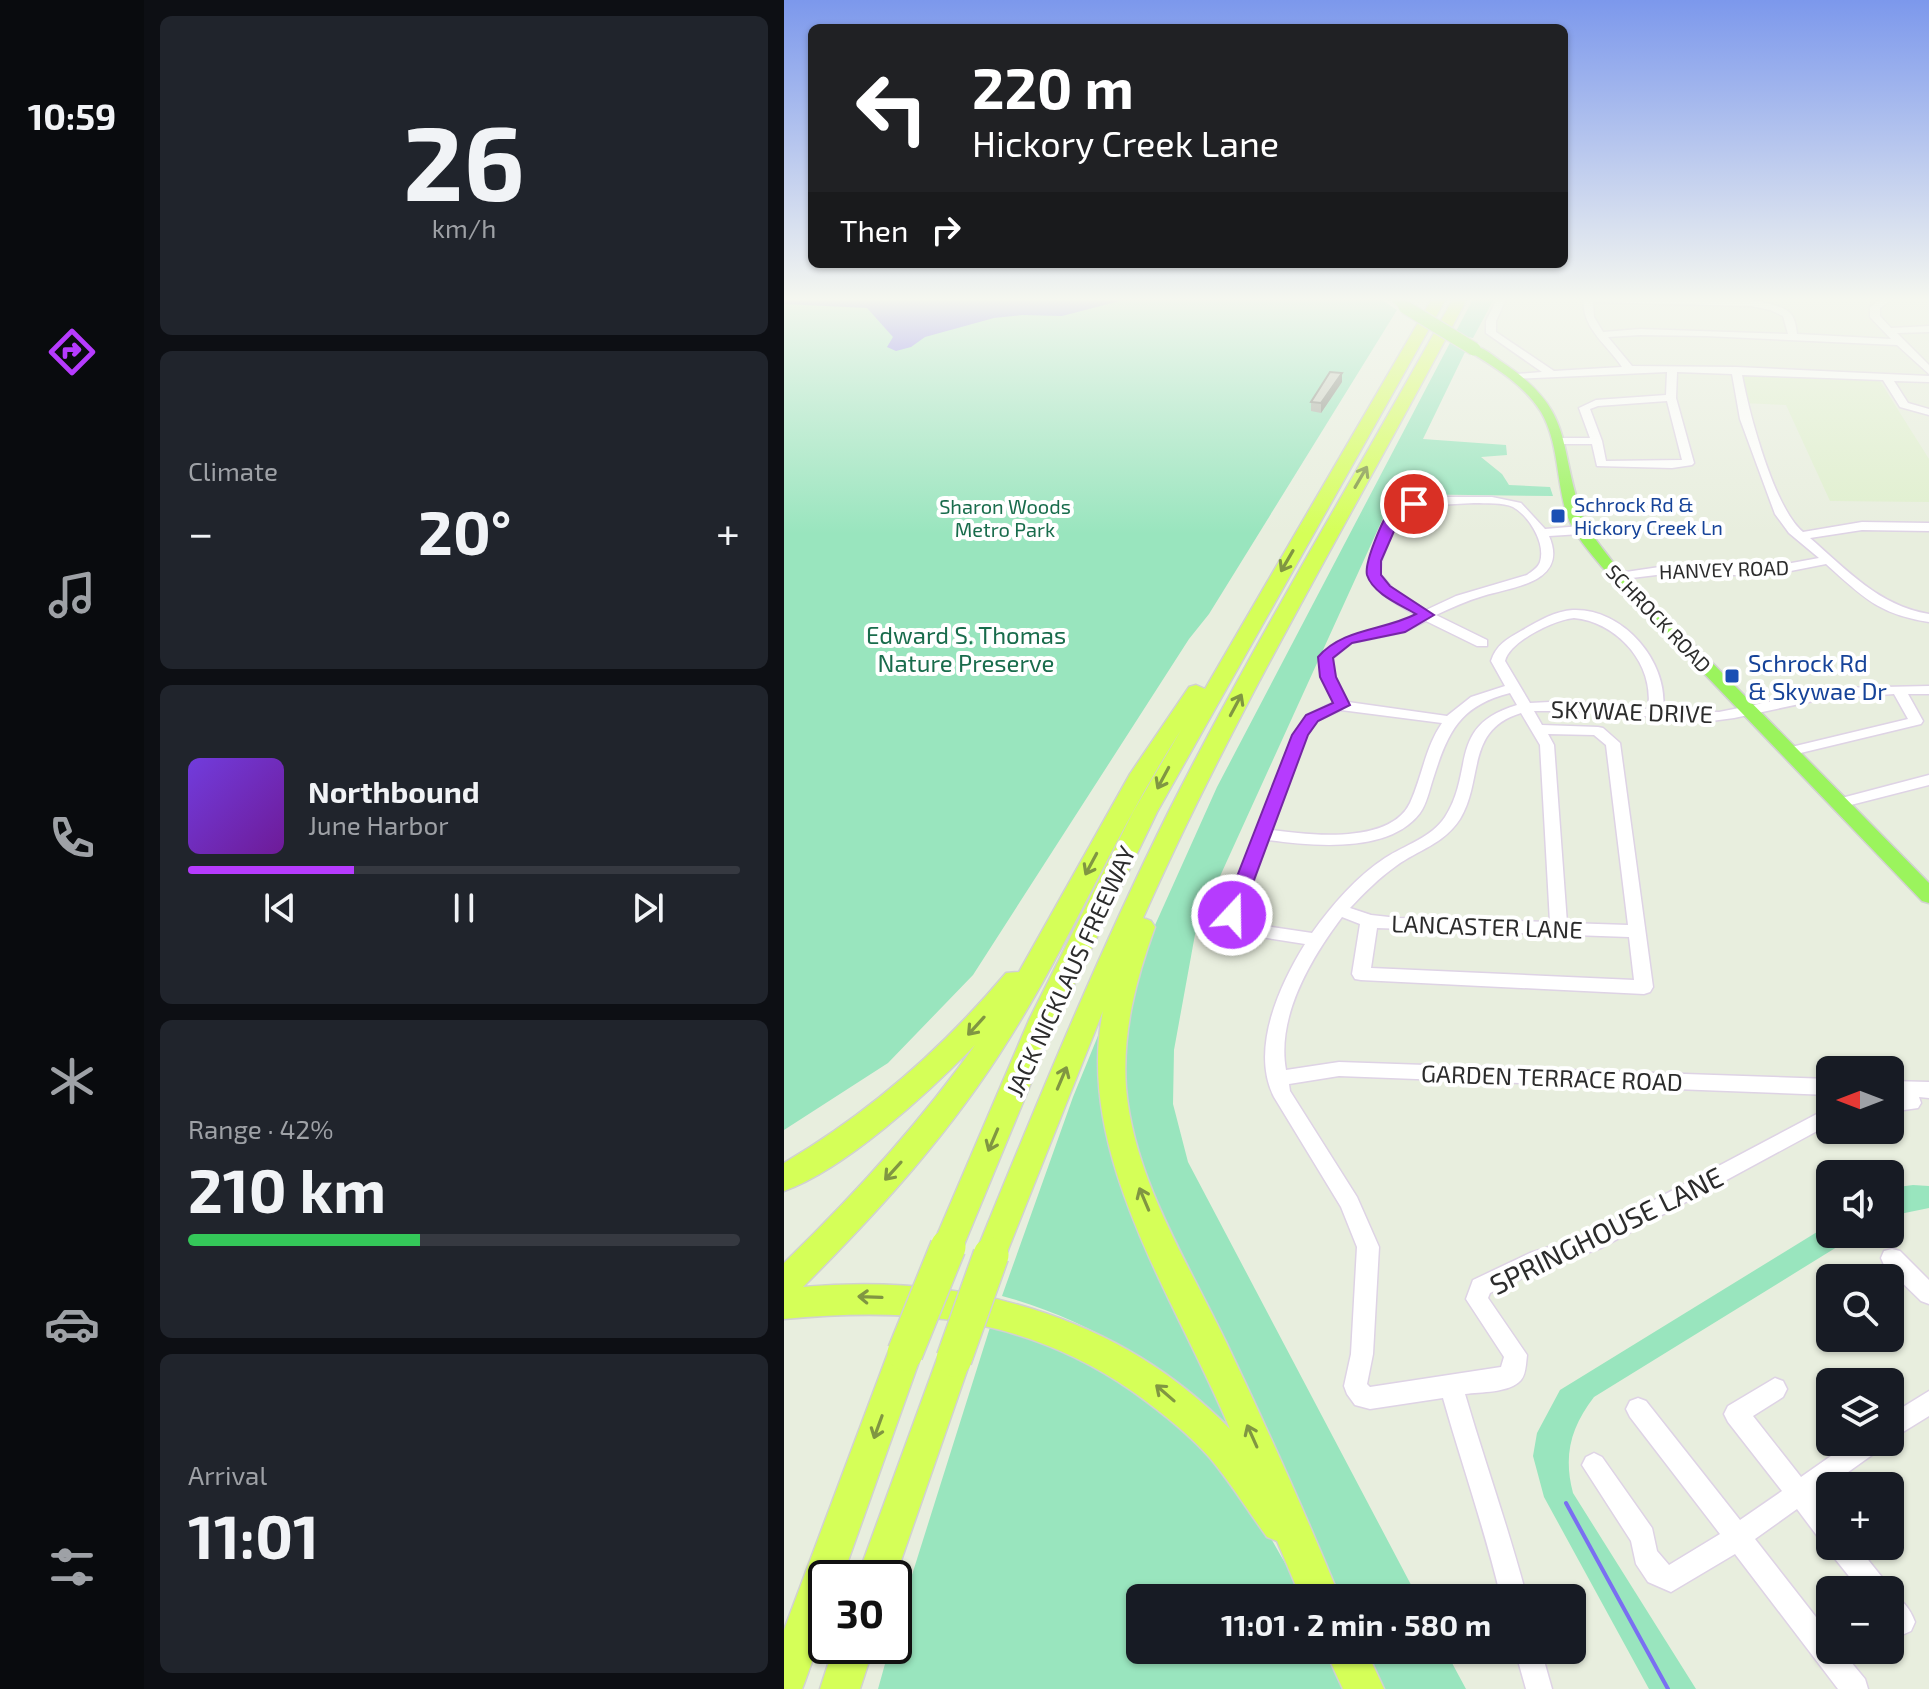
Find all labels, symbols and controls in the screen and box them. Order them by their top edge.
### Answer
text: 220 m [972,53,1134,120]
icon: left [840,56,944,160]
text: 10:59 [28,94,116,137]
text: 26 [403,97,525,222]
text: Hickory Creek Lane [972,121,1279,164]
icon: right [924,208,968,252]
text: km/h [432,212,496,243]
text: Then [840,212,908,248]
icon: directions [44,324,100,380]
text: Climate [188,455,278,486]
one-way arrow [1353,466,1369,489]
pin [1380,470,1448,538]
icon: arrive [1392,482,1436,526]
place label: Schrock Rd & Hickory Creek Ln [1574,492,1723,539]
park label: Sharon Woods Metro Park [939,494,1071,541]
text: 20° [418,495,511,567]
text: − [188,505,214,558]
text: + [716,505,740,558]
marker: Schrock Rd & Hickory Creek Ln [1549,507,1567,525]
one-way arrow [1279,549,1295,572]
street label: HANVEY ROAD [1659,555,1789,583]
street label: SCHROCK ROAD [1602,559,1716,677]
icon: music [44,567,100,623]
park label: Edward S. Thomas Nature Preserve [866,620,1066,677]
place label: Schrock Rd & Skywae Dr [1748,648,1887,705]
marker: Schrock Rd & Skywae Dr [1723,667,1741,685]
one-way arrow [1228,694,1244,717]
street label: SKYWAE DRIVE [1550,694,1714,728]
one-way arrow [1155,766,1171,789]
text: Northbound [308,773,480,809]
text: June Harbor [308,809,449,840]
icon: phone [44,810,100,866]
street label: JACK NICKLAUS FREEWAY [999,841,1141,1101]
one-way arrow [1082,852,1098,876]
position arrow [1190,873,1274,957]
icon: previous [258,886,302,930]
icon: pause [442,886,486,930]
icon: next [626,886,670,930]
street label: LANCASTER LANE [1391,908,1583,944]
one-way arrow [968,1015,986,1035]
icon: climate [44,1053,100,1109]
north arrow [1816,1056,1904,1144]
map controls [1816,1056,1904,1664]
street label: GARDEN TERRACE ROAD [1421,1058,1683,1096]
one-way arrow [1055,1066,1070,1091]
text: Range · 42% [188,1113,333,1144]
one-way arrow [984,1127,999,1151]
text: 210 km [188,1153,386,1225]
street label: SPRINGHOUSE LANE [1484,1159,1728,1301]
button: sound [1816,1160,1904,1248]
one-way arrow [885,1161,903,1181]
one-way arrow [1135,1187,1150,1212]
button: search [1816,1264,1904,1352]
one-way arrow [857,1289,884,1304]
icon: car [44,1296,100,1352]
button: layers [1816,1368,1904,1456]
one-way arrow [1155,1384,1175,1402]
one-way arrow [870,1414,884,1438]
one-way arrow [1244,1424,1259,1448]
text: Arrival [188,1459,267,1490]
button: + [1816,1472,1904,1560]
text: 11:01 [188,1499,319,1571]
icon: filters [44,1539,100,1595]
speed limit sign: 30 [808,1560,912,1664]
button: − [1816,1576,1904,1664]
text: 11:01 · 2 min · 580 m [1221,1606,1491,1642]

